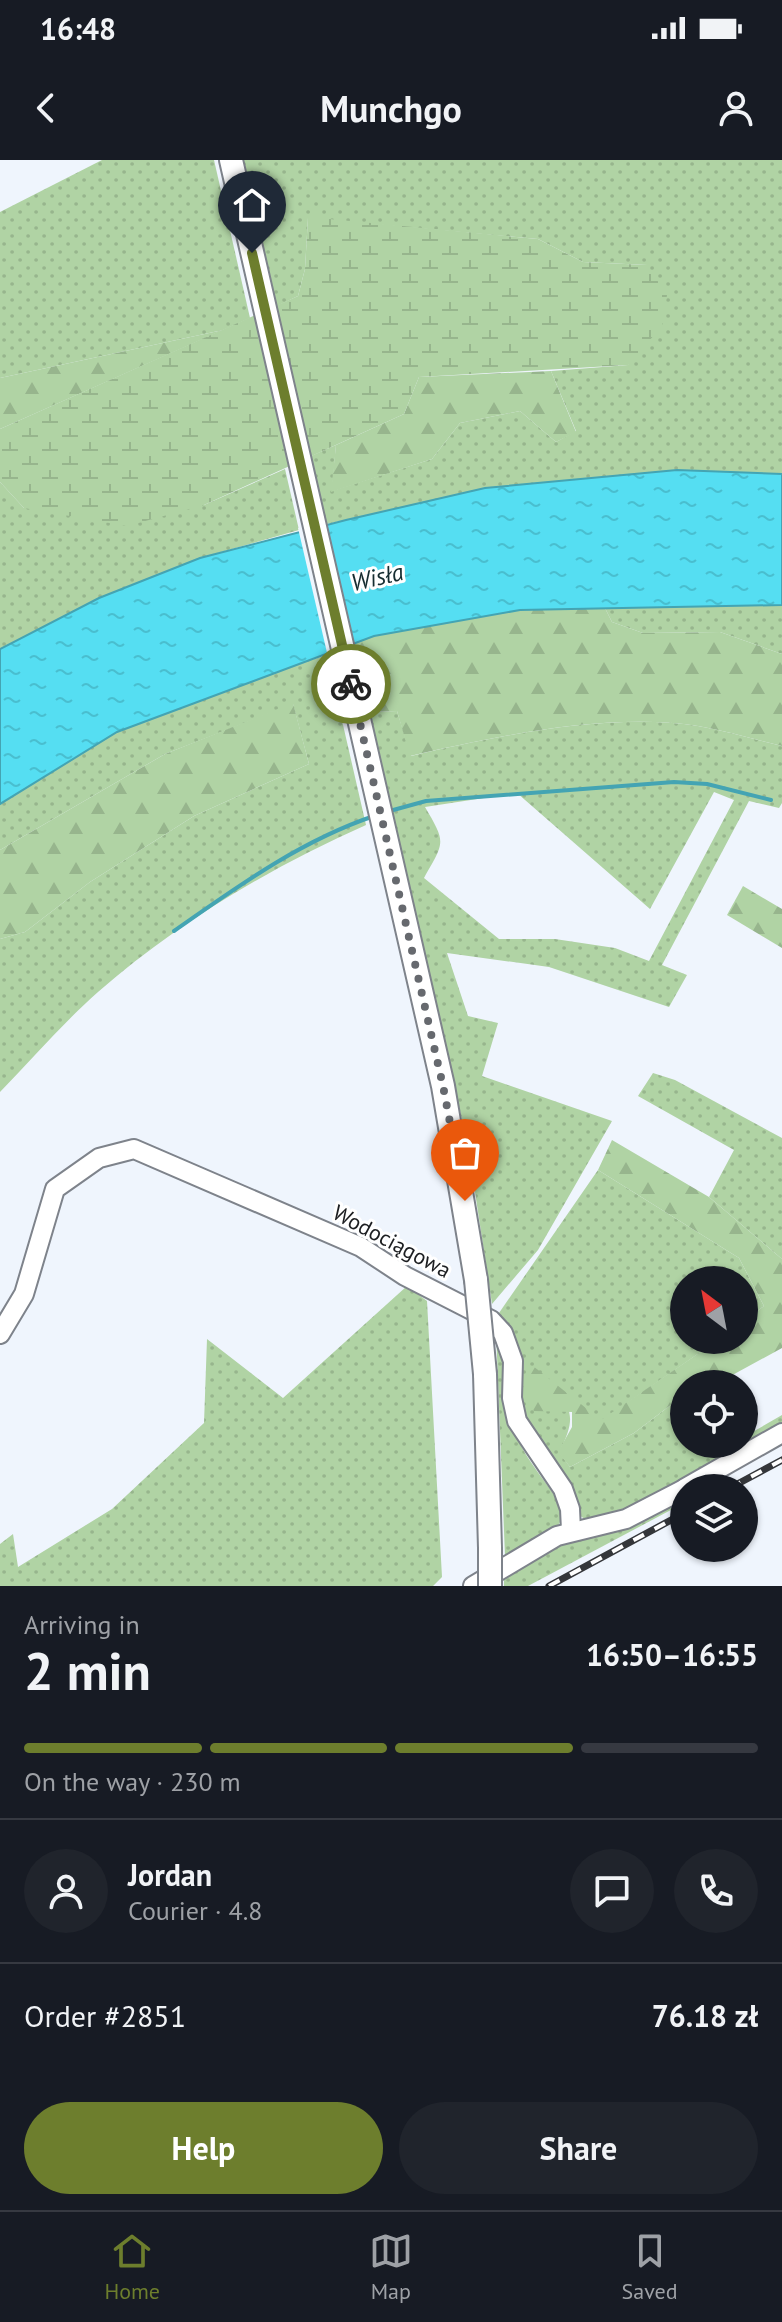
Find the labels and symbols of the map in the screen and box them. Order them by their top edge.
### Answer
pin [218,171,286,253]
water label: Wisła [348,556,407,598]
courier [311,644,391,724]
pin [431,1119,499,1201]
street label: Wodociągowa [328,1198,456,1284]
north arrow [670,1266,758,1354]

